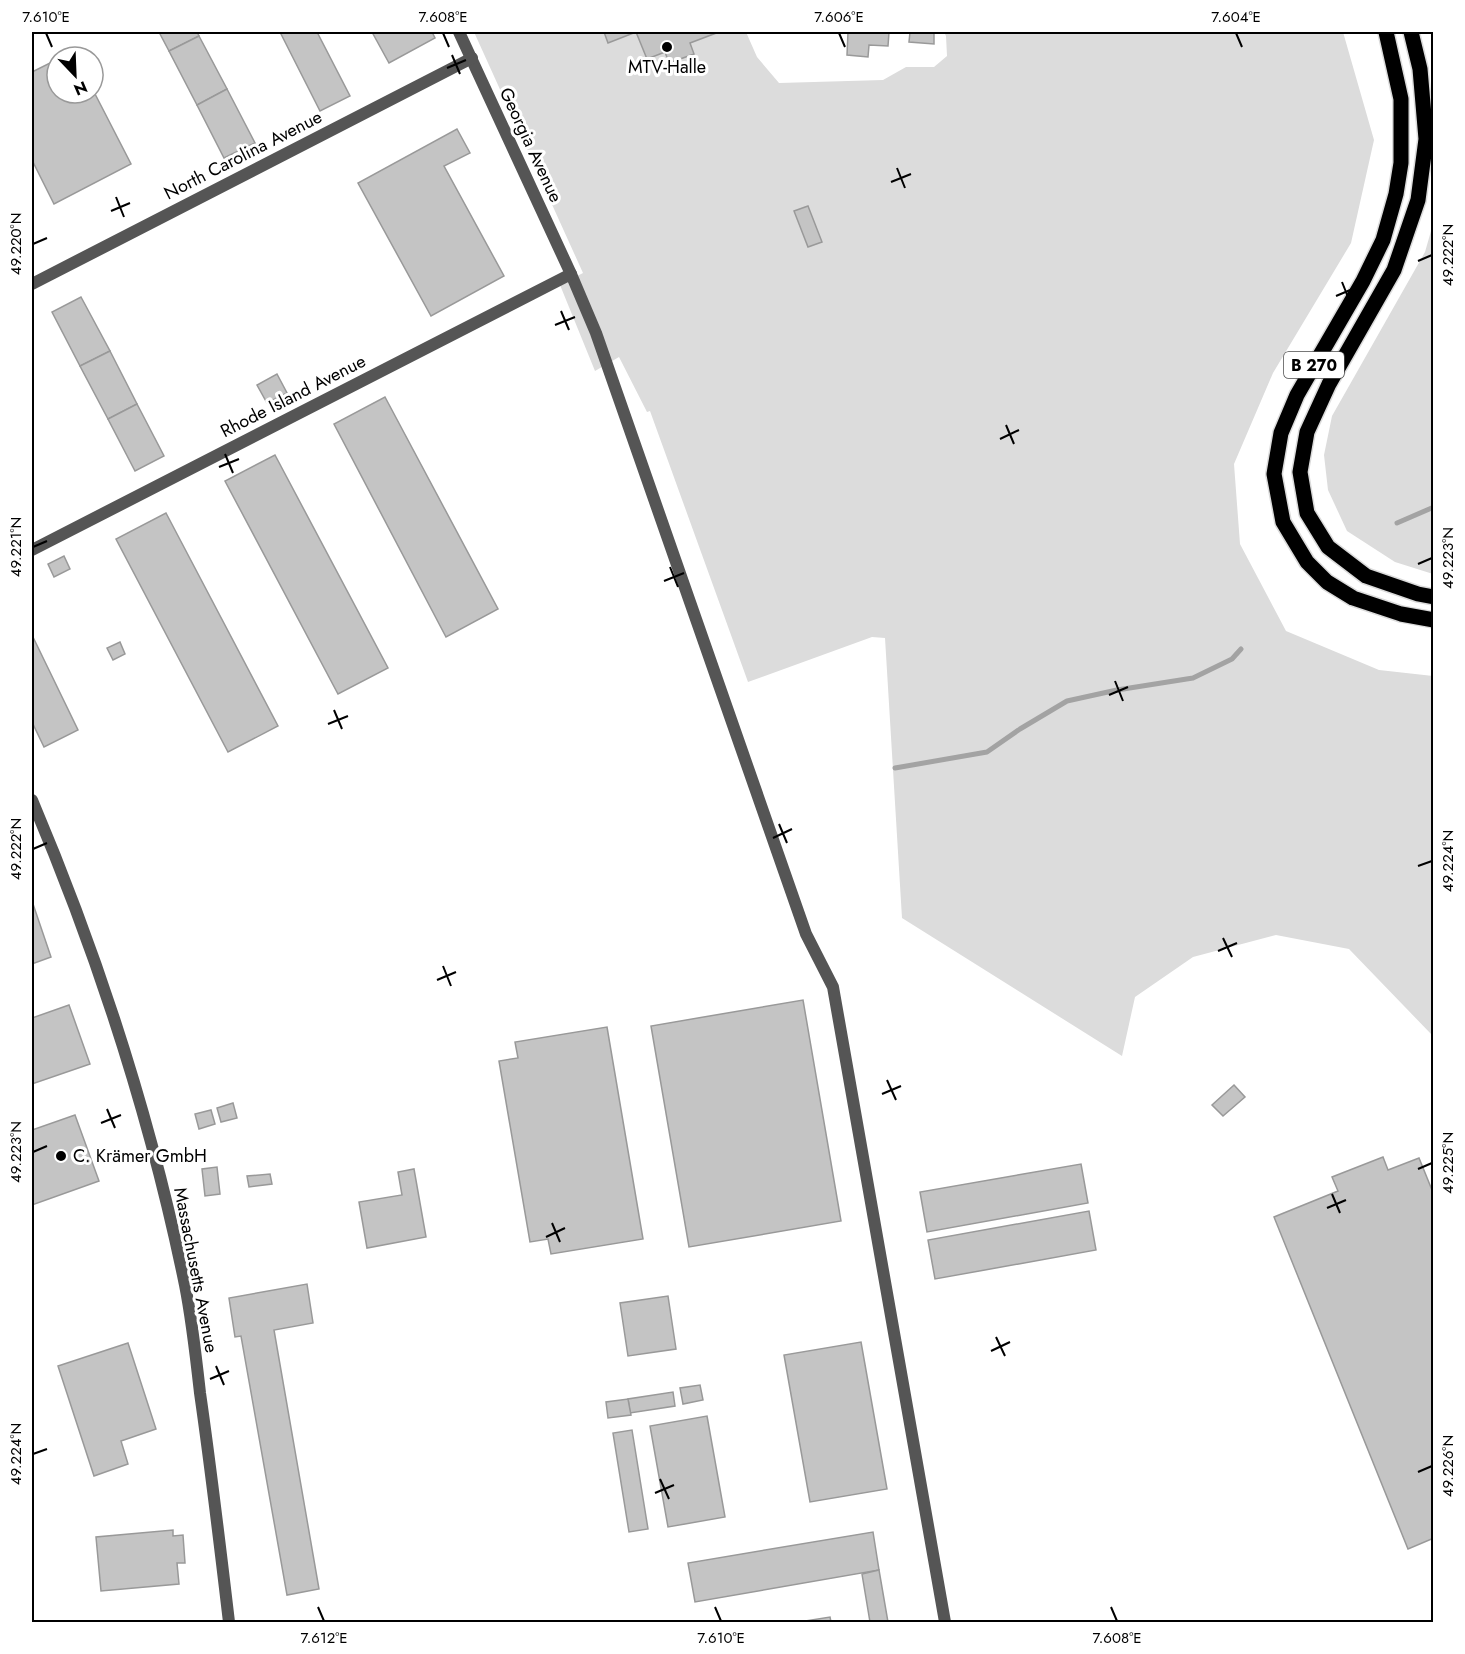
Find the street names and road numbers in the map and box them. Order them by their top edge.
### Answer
street label: Georgia Avenue [493,83,569,207]
street label: North Carolina Avenue [159,104,327,206]
street label: Rhode Island Avenue [216,348,370,444]
road number: B 270 [1284,352,1344,378]
street label: Massachusetts Avenue [167,1185,225,1355]

